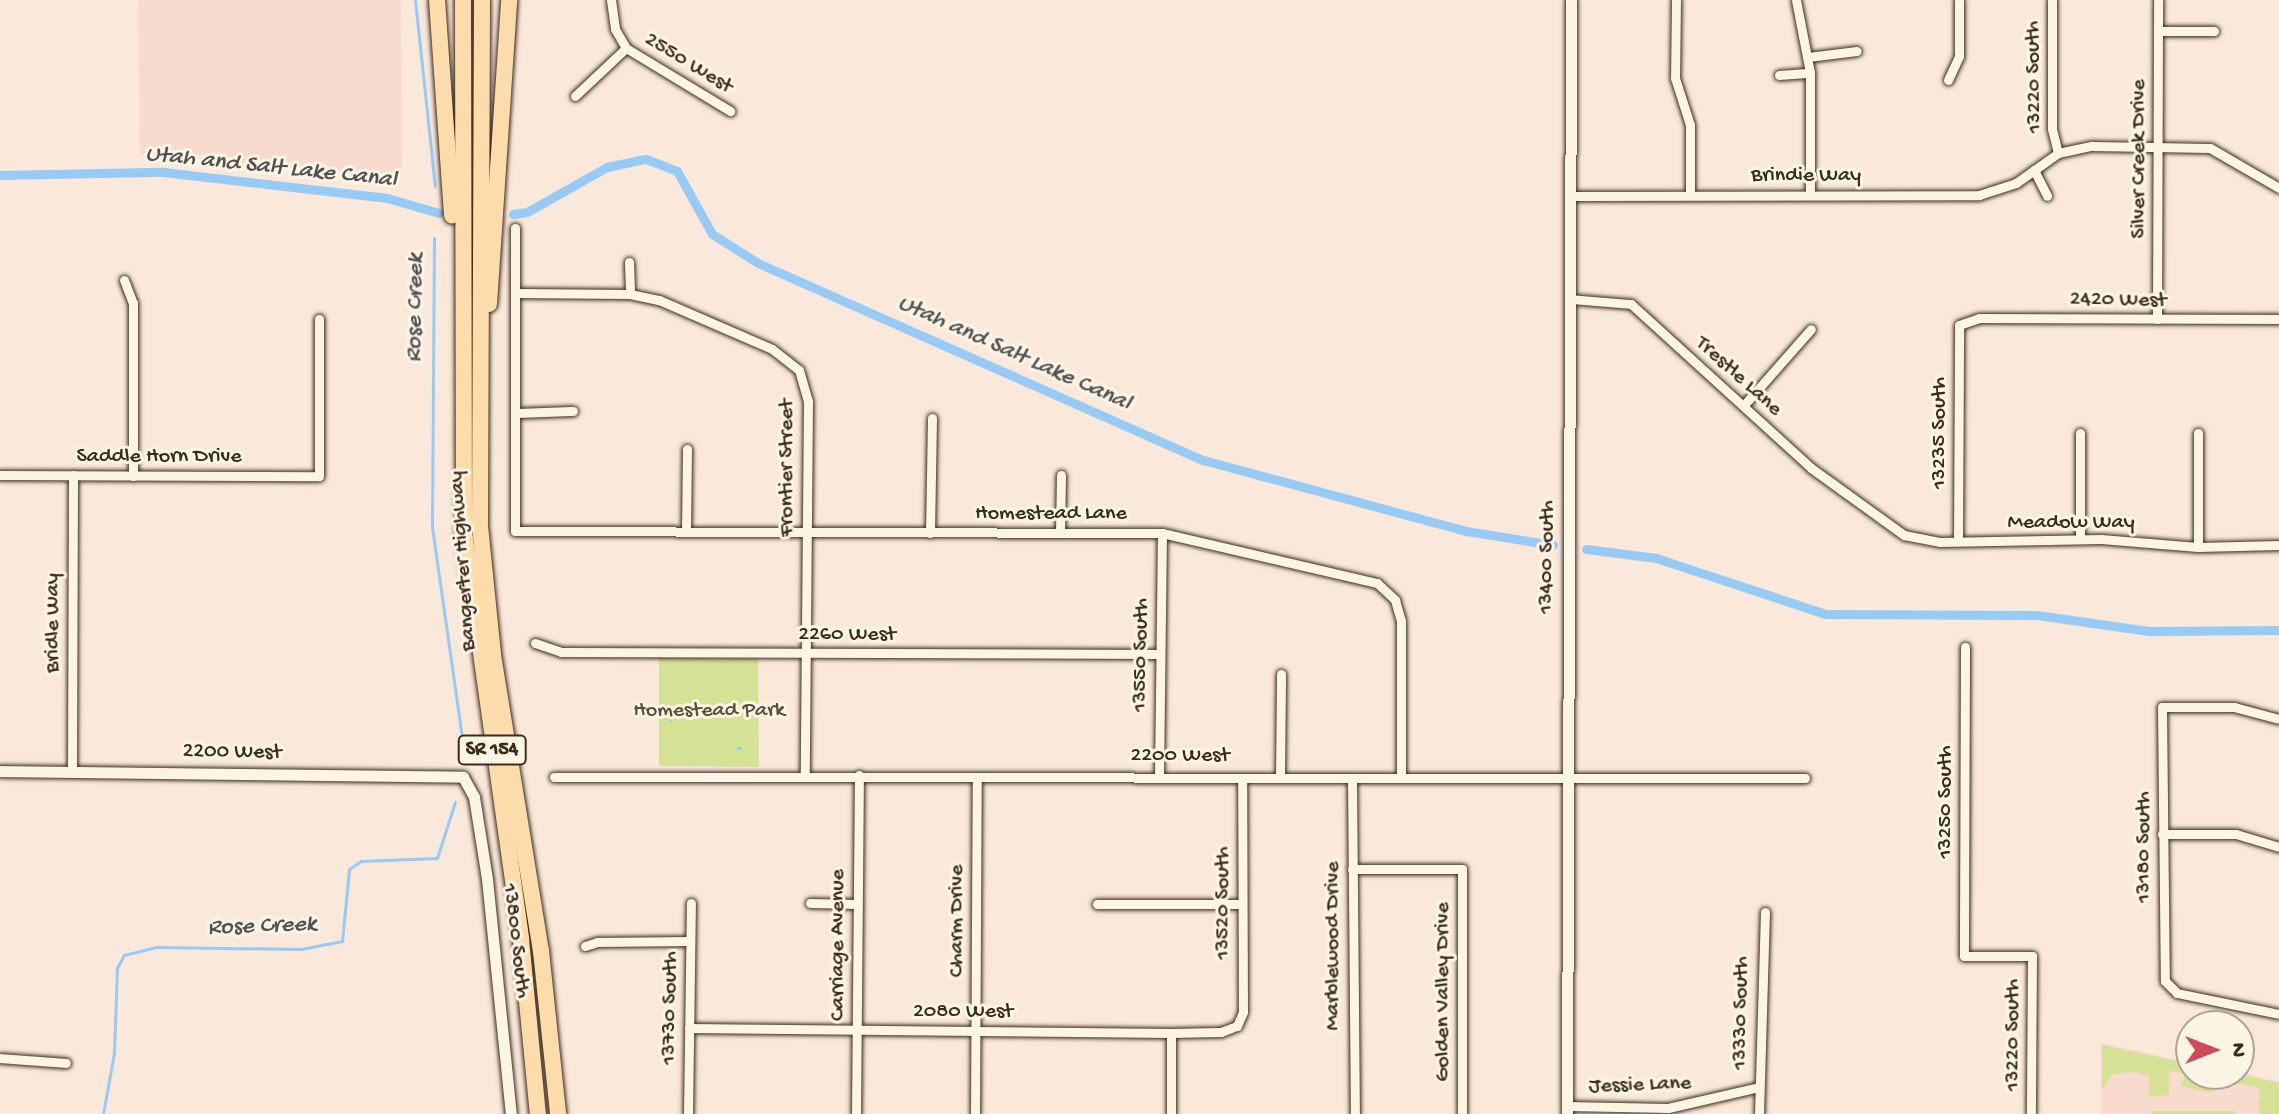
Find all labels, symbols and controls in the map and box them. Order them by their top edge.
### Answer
street label: 13220 South [2021,21,2049,133]
street label: 2550 West [639,27,737,101]
street label: Silver Creek Drive [2127,79,2153,239]
water label: Utah and Salt Lake Canal [144,140,398,196]
street label: Brindie Way [1751,164,1861,190]
water label: Rose Creek [401,253,431,363]
street label: 2420 West [2069,287,2167,315]
water label: Utah and Salt Lake Canal [893,290,1135,418]
street label: Trestle Lane [1689,331,1787,423]
street label: 13235 South [1928,377,1954,489]
street label: Frontier Street [775,399,801,537]
street label: Saddle Horn Drive [77,445,241,471]
street label: Bangerter Highway [445,470,483,652]
street label: 13400 South [1534,500,1562,614]
street label: Homestead Lane [975,502,1127,528]
street label: Meadow Way [2007,511,2135,537]
street label: Bridle Way [41,573,67,673]
street label: 13550 South [1128,598,1156,712]
street label: 2260 West [798,623,896,649]
park label: Homestead Park [633,699,785,725]
road number: SR 154 [456,734,528,766]
street label: 2200 West [182,739,282,767]
street label: 2200 West [1131,744,1229,770]
street label: 13250 South [1934,745,1960,859]
street label: 13180 South [2132,791,2158,903]
street label: 13520 South [1211,846,1237,960]
street label: Marblewood Drive [1321,861,1347,1031]
street label: Charm Drive [945,865,971,977]
street label: Carriage Avenue [826,869,852,1021]
street label: 13800 South [495,882,535,1000]
street label: Golden Valley Drive [1431,902,1457,1082]
water label: Rose Creek [207,911,317,943]
street label: 13730 South [657,951,685,1065]
street label: 13330 South [1728,956,1756,1070]
street label: 13220 South [2001,979,2027,1091]
street label: 2080 West [913,1000,1013,1026]
north arrow [2175,1010,2255,1090]
text: N [2224,1043,2250,1057]
street label: Jessie Lane [1588,1071,1692,1101]

